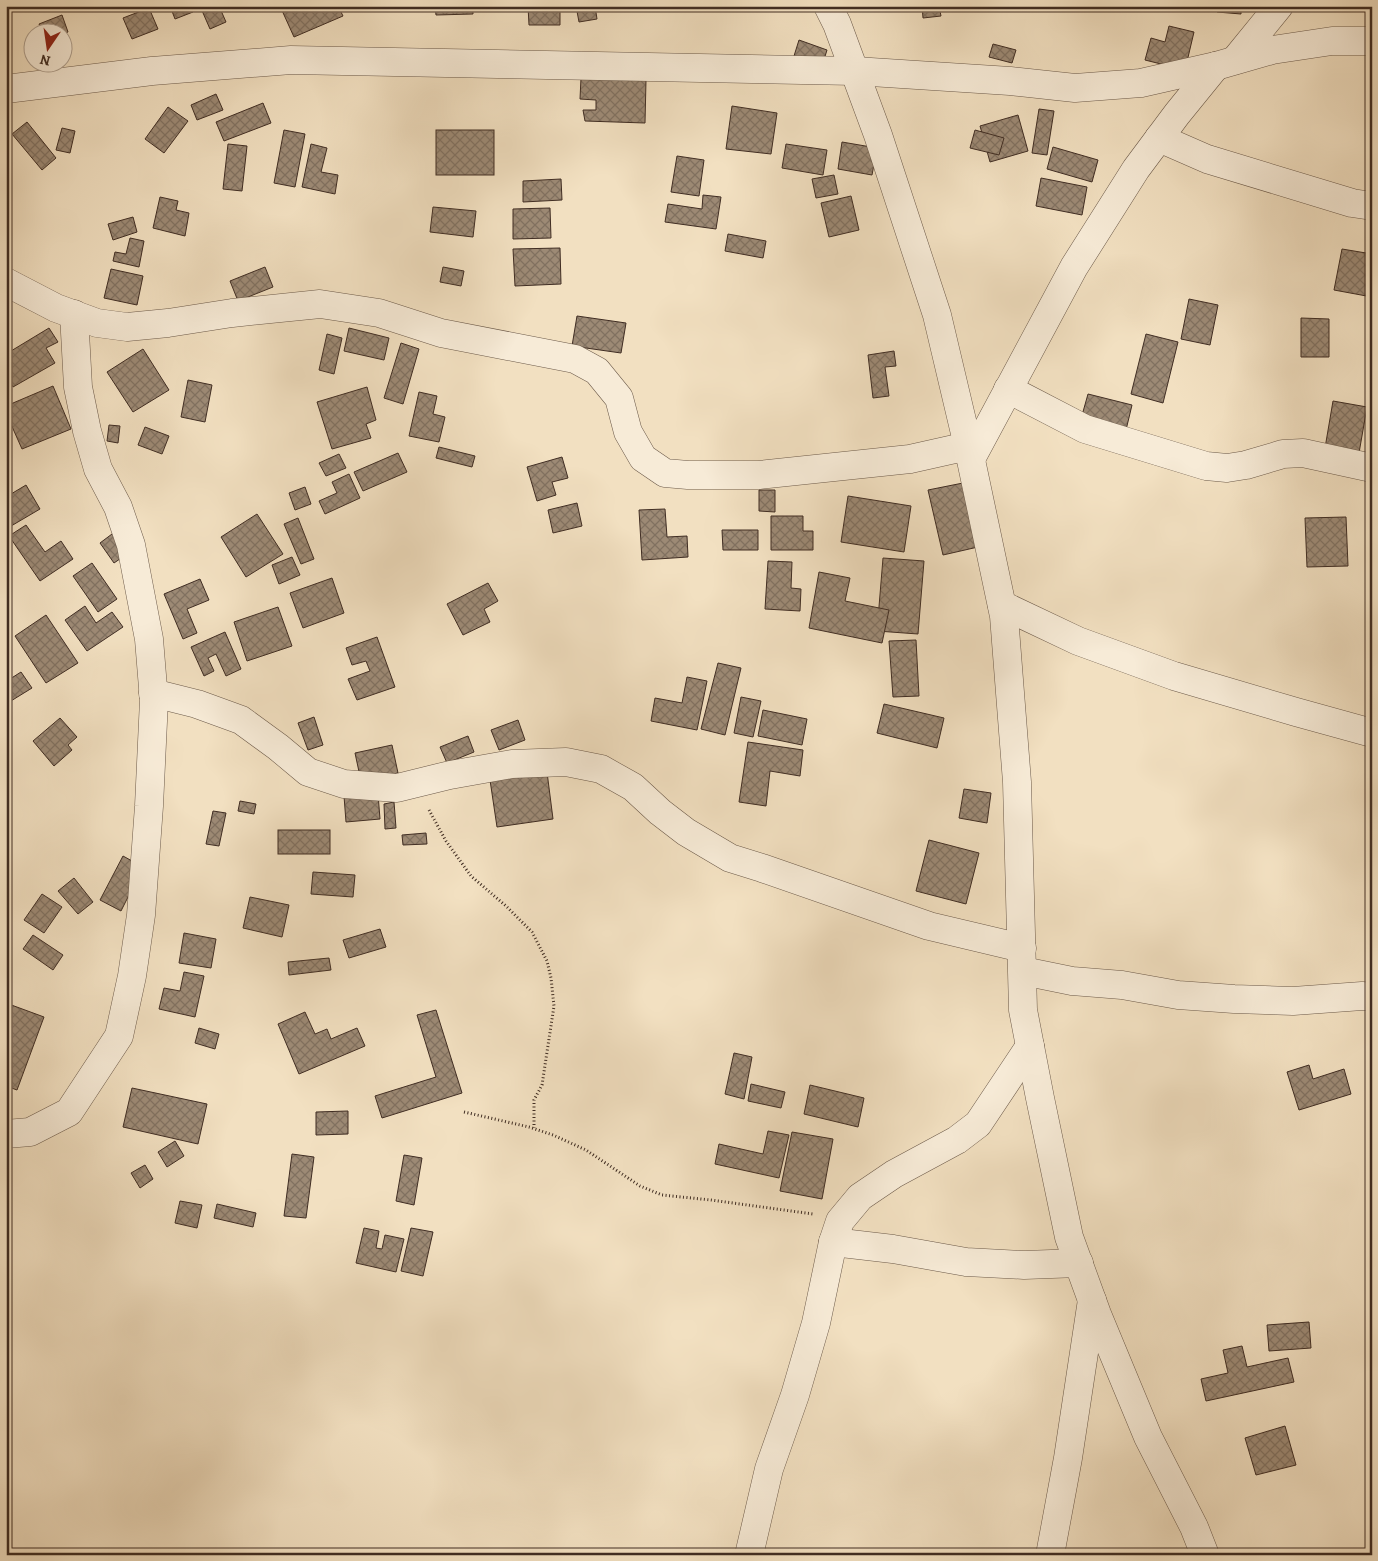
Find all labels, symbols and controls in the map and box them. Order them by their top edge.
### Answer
north arrow [22,22,72,72]
text: N [38,50,52,71]

